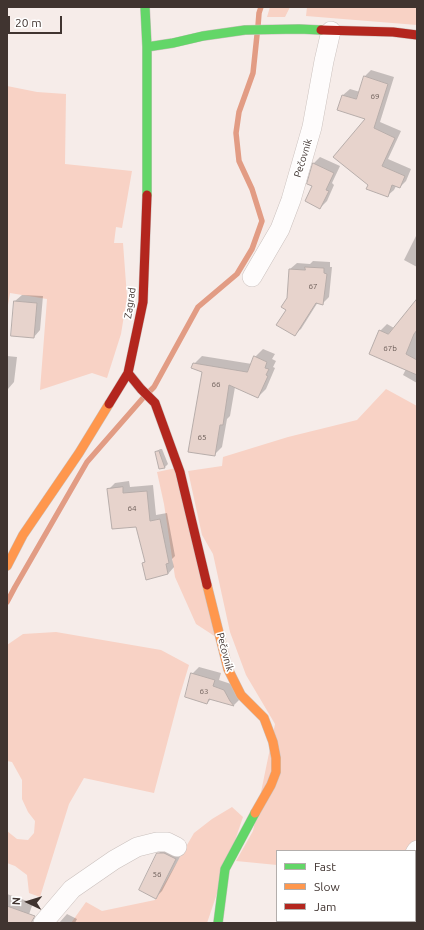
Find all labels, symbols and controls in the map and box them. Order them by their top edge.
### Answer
scale bar [10,8,64,34]
text: 20 m [15,16,42,29]
house number: 69 [370,91,380,101]
street label: Pečovnik [291,137,315,179]
house number: 67 [308,281,318,291]
street label: Zagrad [122,287,138,319]
house number: 67b [383,343,397,353]
house number: 66 [211,379,221,389]
house number: 65 [197,432,207,442]
house number: 64 [127,503,137,513]
street label: Pečovnik [214,631,236,673]
house number: 63 [199,686,209,696]
legend [276,850,416,922]
text: Fast [314,860,336,873]
house number: 56 [152,869,162,879]
text: Slow [314,880,340,893]
north arrow [8,882,48,922]
text: N [10,897,22,906]
text: Jam [314,900,336,913]

